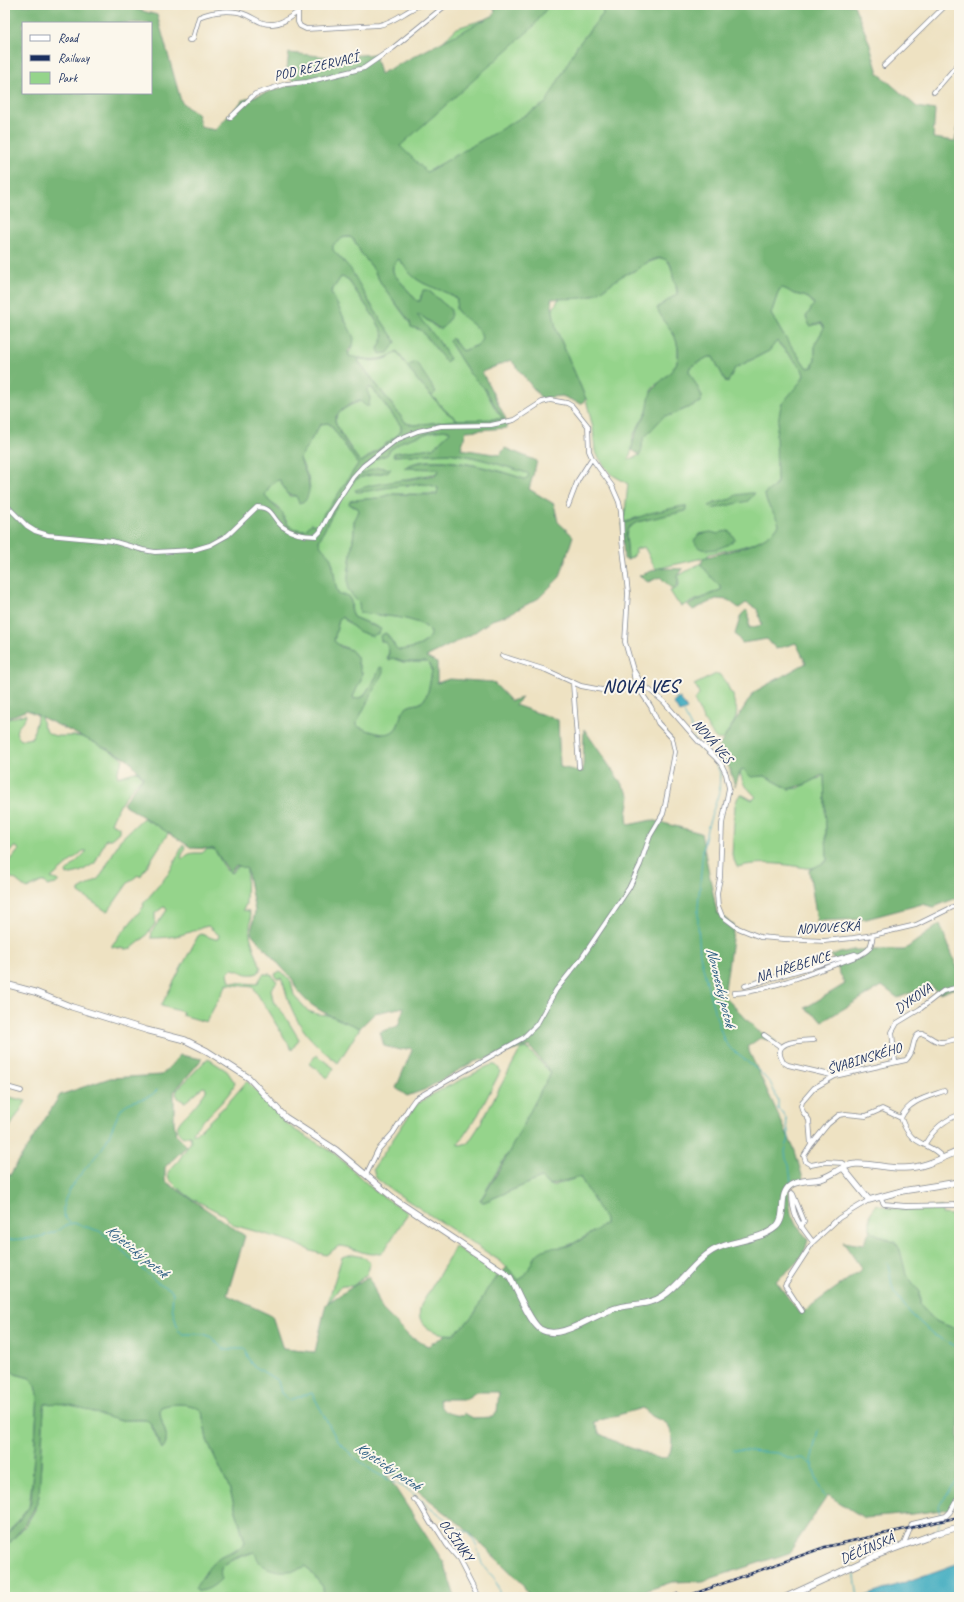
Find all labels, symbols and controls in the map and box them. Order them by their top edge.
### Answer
legend [22,22,152,94]
text: Road [58,30,80,46]
street label: POD REZERVACÍ [272,48,363,84]
text: Railway [58,50,90,66]
text: Park [58,70,79,86]
district label: NOVÁ VES [603,675,682,697]
street label: NOVÁ VES [689,716,738,769]
street label: NOVOVESKÁ [796,917,862,938]
water label: Novoveský potok [702,946,740,1032]
street label: NA HŘEBENCE [754,946,835,986]
street label: DYKOVA [891,979,936,1017]
street label: ŠVABINSKÉHO [825,1038,905,1078]
water label: Kojetický potok [102,1221,174,1284]
water label: Kojetický potok [352,1438,427,1497]
street label: OLŠINKY [436,1516,479,1566]
street label: DĚČÍNSKÁ [838,1529,899,1567]

